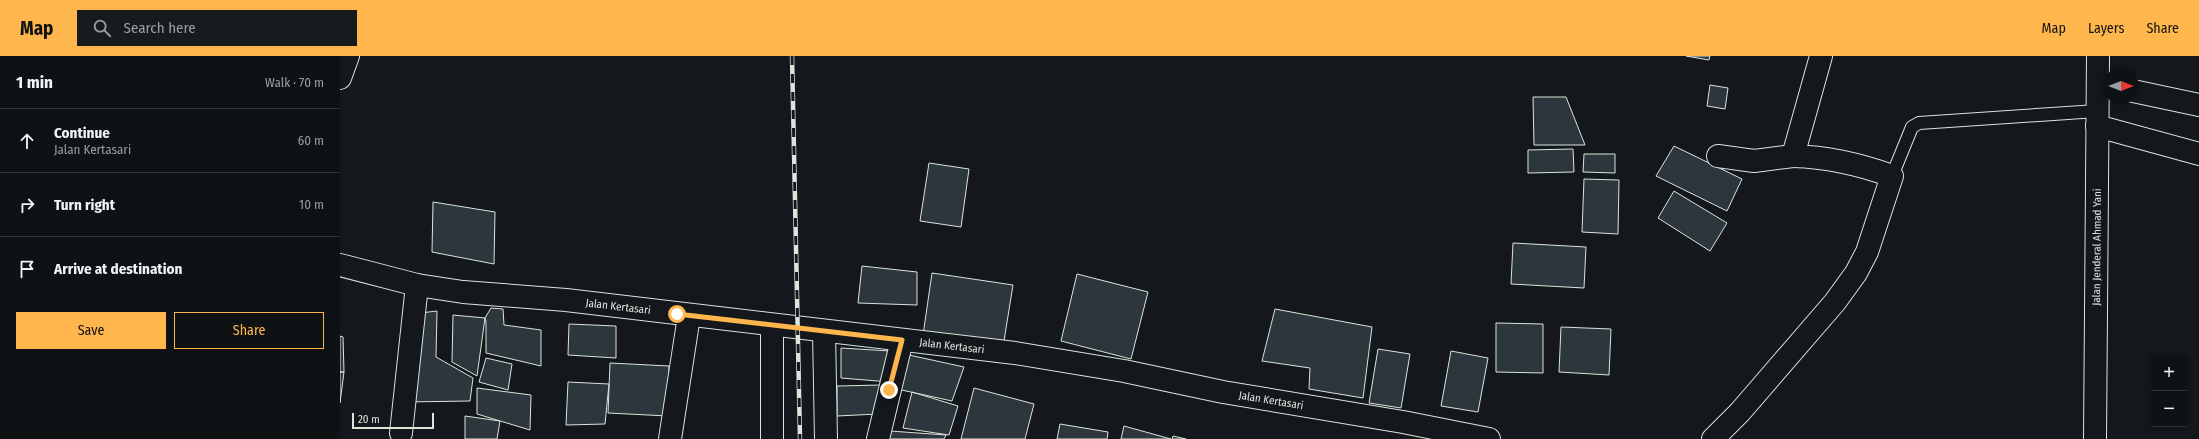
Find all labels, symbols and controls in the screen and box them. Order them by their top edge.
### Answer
search box [77,10,357,46]
text: Map [20,17,53,40]
icon: search [91,17,113,39]
text: Search here [123,19,196,37]
text: Map [2042,20,2066,37]
text: Layers [2088,20,2124,37]
text: Share [2146,20,2179,37]
north arrow [2103,68,2139,104]
text: 1 min [16,72,53,93]
text: Walk · 70 m [265,75,324,90]
text: Continue [54,124,110,142]
icon: ahead [16,130,38,152]
text: 60 m [298,133,324,148]
text: Jalan Kertasari [54,142,131,157]
street label: Jalan Jenderal Ahmad Yani [2090,188,2104,306]
icon: right [16,194,38,216]
text: Turn right [54,196,115,214]
text: 10 m [299,197,324,212]
icon: arrive [16,258,38,280]
text: Arrive at destination [54,260,182,278]
street label: Jalan Kertasari [585,296,652,317]
route start [668,305,686,323]
button: Save [16,312,166,349]
button: Share [174,312,324,349]
street label: Jalan Kertasari [919,336,985,356]
map controls [2151,355,2187,427]
button: + [2151,355,2187,391]
route end [880,381,898,399]
street label: Jalan Kertasari [1238,389,1305,412]
button: − [2151,391,2187,427]
scale bar [352,411,434,430]
text: 20 m [358,413,380,426]

